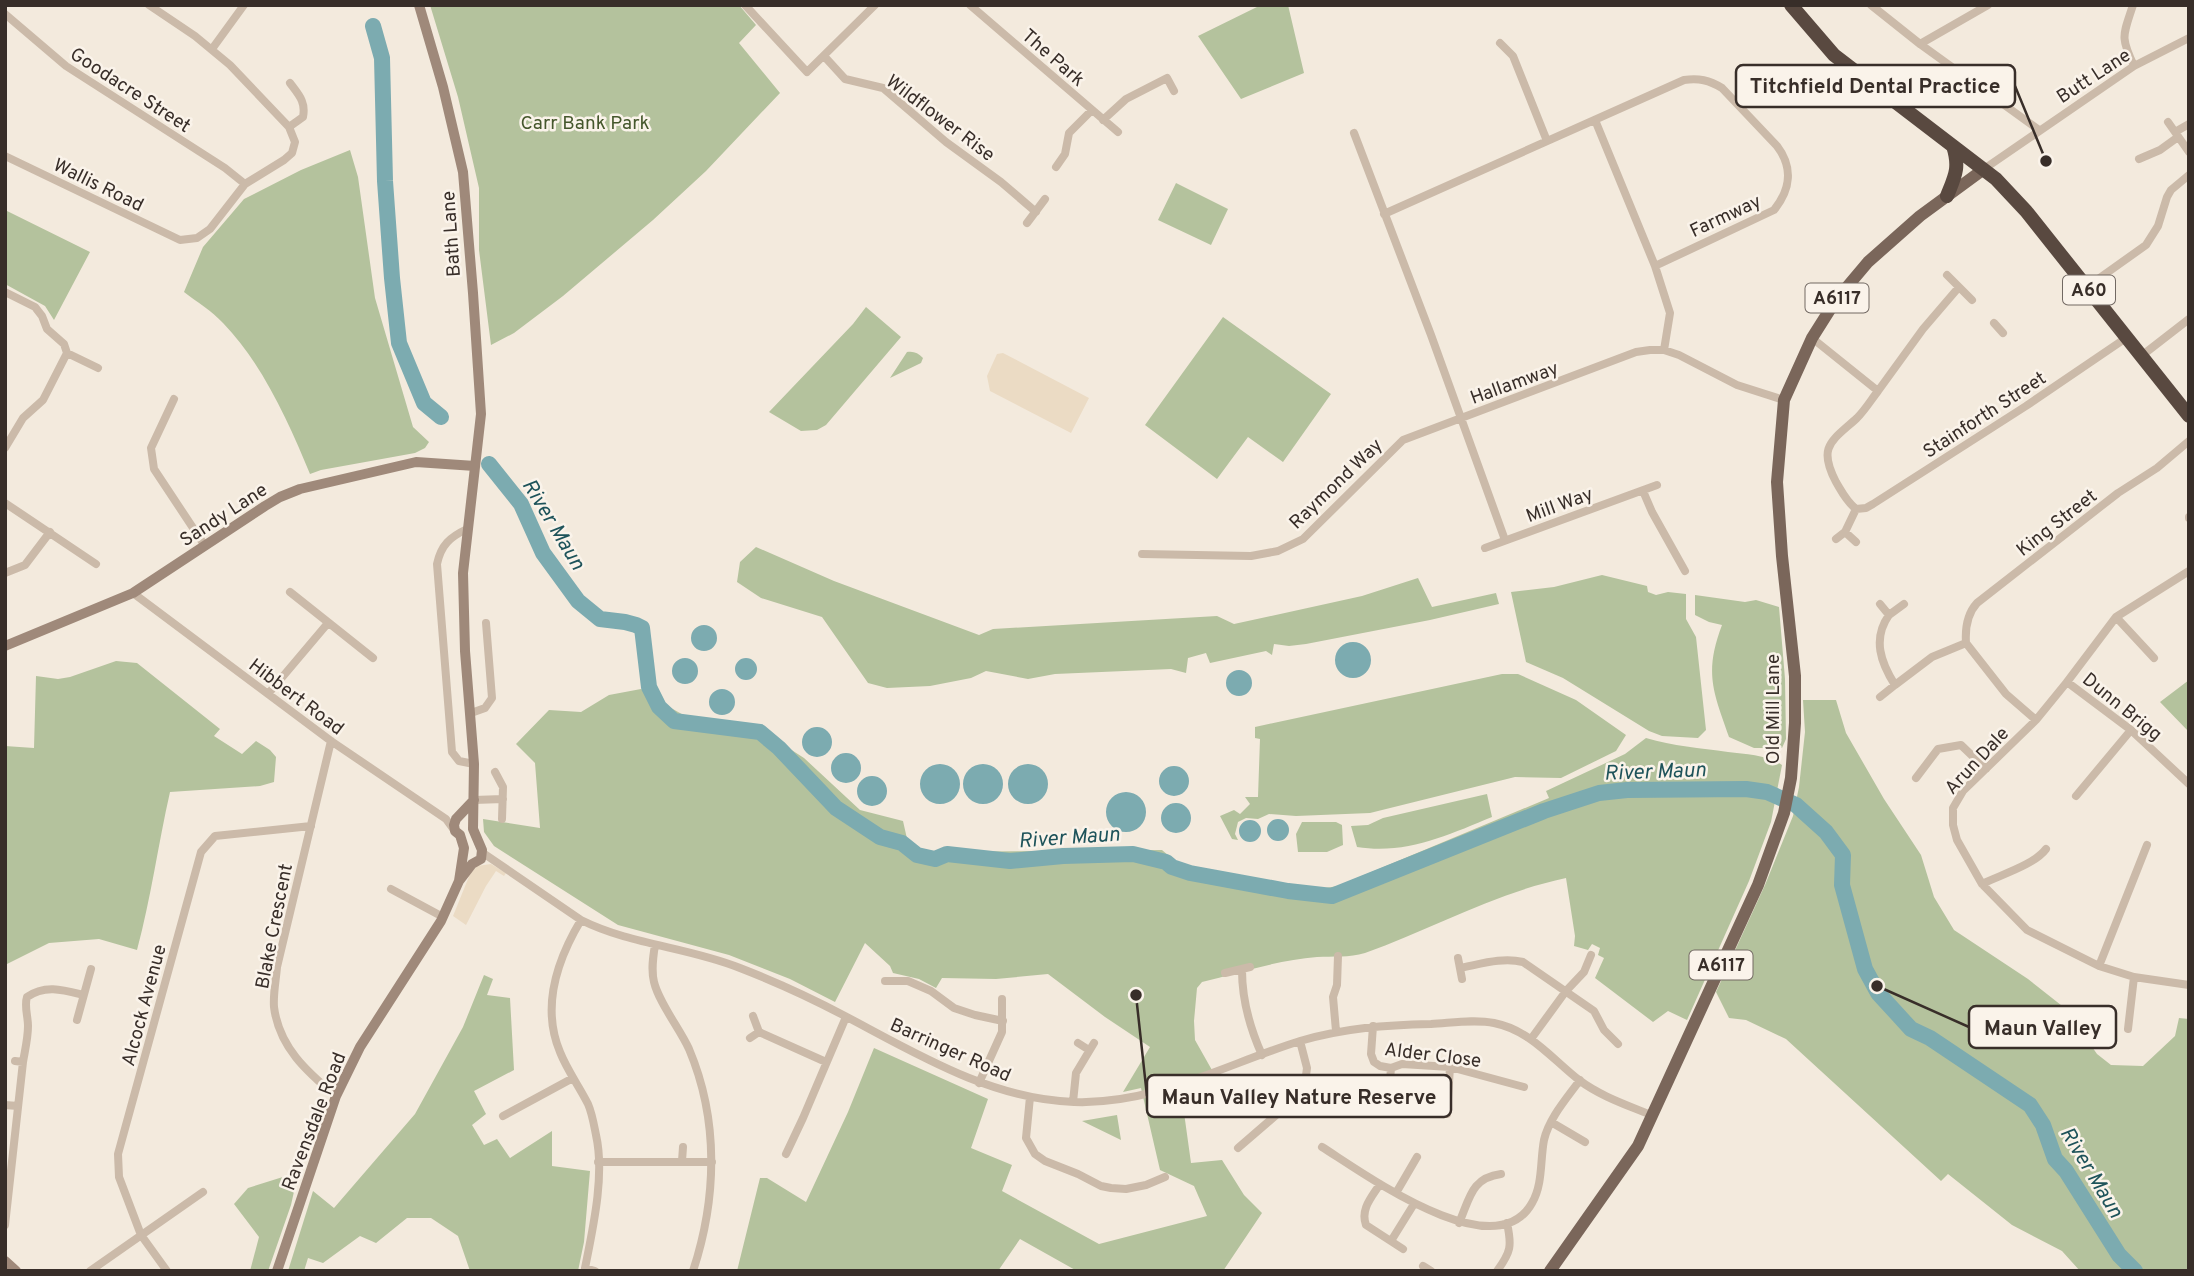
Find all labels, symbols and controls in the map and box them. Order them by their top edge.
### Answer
street label: The Park [1016,25,1089,92]
street label: Goodacre Street [65,43,195,139]
street label: Butt Lane [2052,44,2136,110]
callout: Titchfield Dental Practice [1736,65,2015,107]
street label: Wildflower Rise [881,70,999,167]
text: Titchfield Dental Practice [1750,74,2000,101]
park label: Carr Bank Park [520,112,650,136]
street label: Wallis Road [49,154,147,218]
street label: Bath Lane [437,190,467,278]
street label: Farmway [1686,190,1765,244]
road number: A60 [2063,276,2115,304]
road number: A6117 [1806,284,1868,312]
street label: Hallamway [1467,357,1562,411]
street label: Stainforth Street [1919,367,2051,464]
street label: Raymond Way [1285,434,1388,535]
water label: River Maun [515,474,591,576]
street label: Sandy Lane [176,478,273,553]
street label: Mill Way [1523,483,1597,529]
street label: King Street [2012,485,2102,563]
street label: Hibbert Road [243,654,348,741]
street label: Old Mill Lane [1762,654,1786,764]
street label: Dunn Brigg [2077,668,2167,747]
street label: Arun Dale [1940,722,2015,800]
water label: River Maun [1604,757,1707,788]
water label: River Maun [1017,821,1121,856]
street label: Blake Crescent [251,862,299,991]
street label: Alcock Avenue [117,942,173,1069]
road number: A6117 [1690,950,1752,980]
callout: Maun Valley [1969,1006,2116,1048]
street label: Barringer Road [886,1013,1015,1088]
text: Maun Valley [1984,1016,2102,1043]
street label: Alder Close [1383,1038,1483,1074]
street label: Ravensdale Road [277,1049,352,1194]
callout: Maun Valley Nature Reserve [1147,1075,1451,1117]
text: Maun Valley Nature Reserve [1161,1085,1437,1112]
water label: River Maun [2053,1122,2129,1224]

